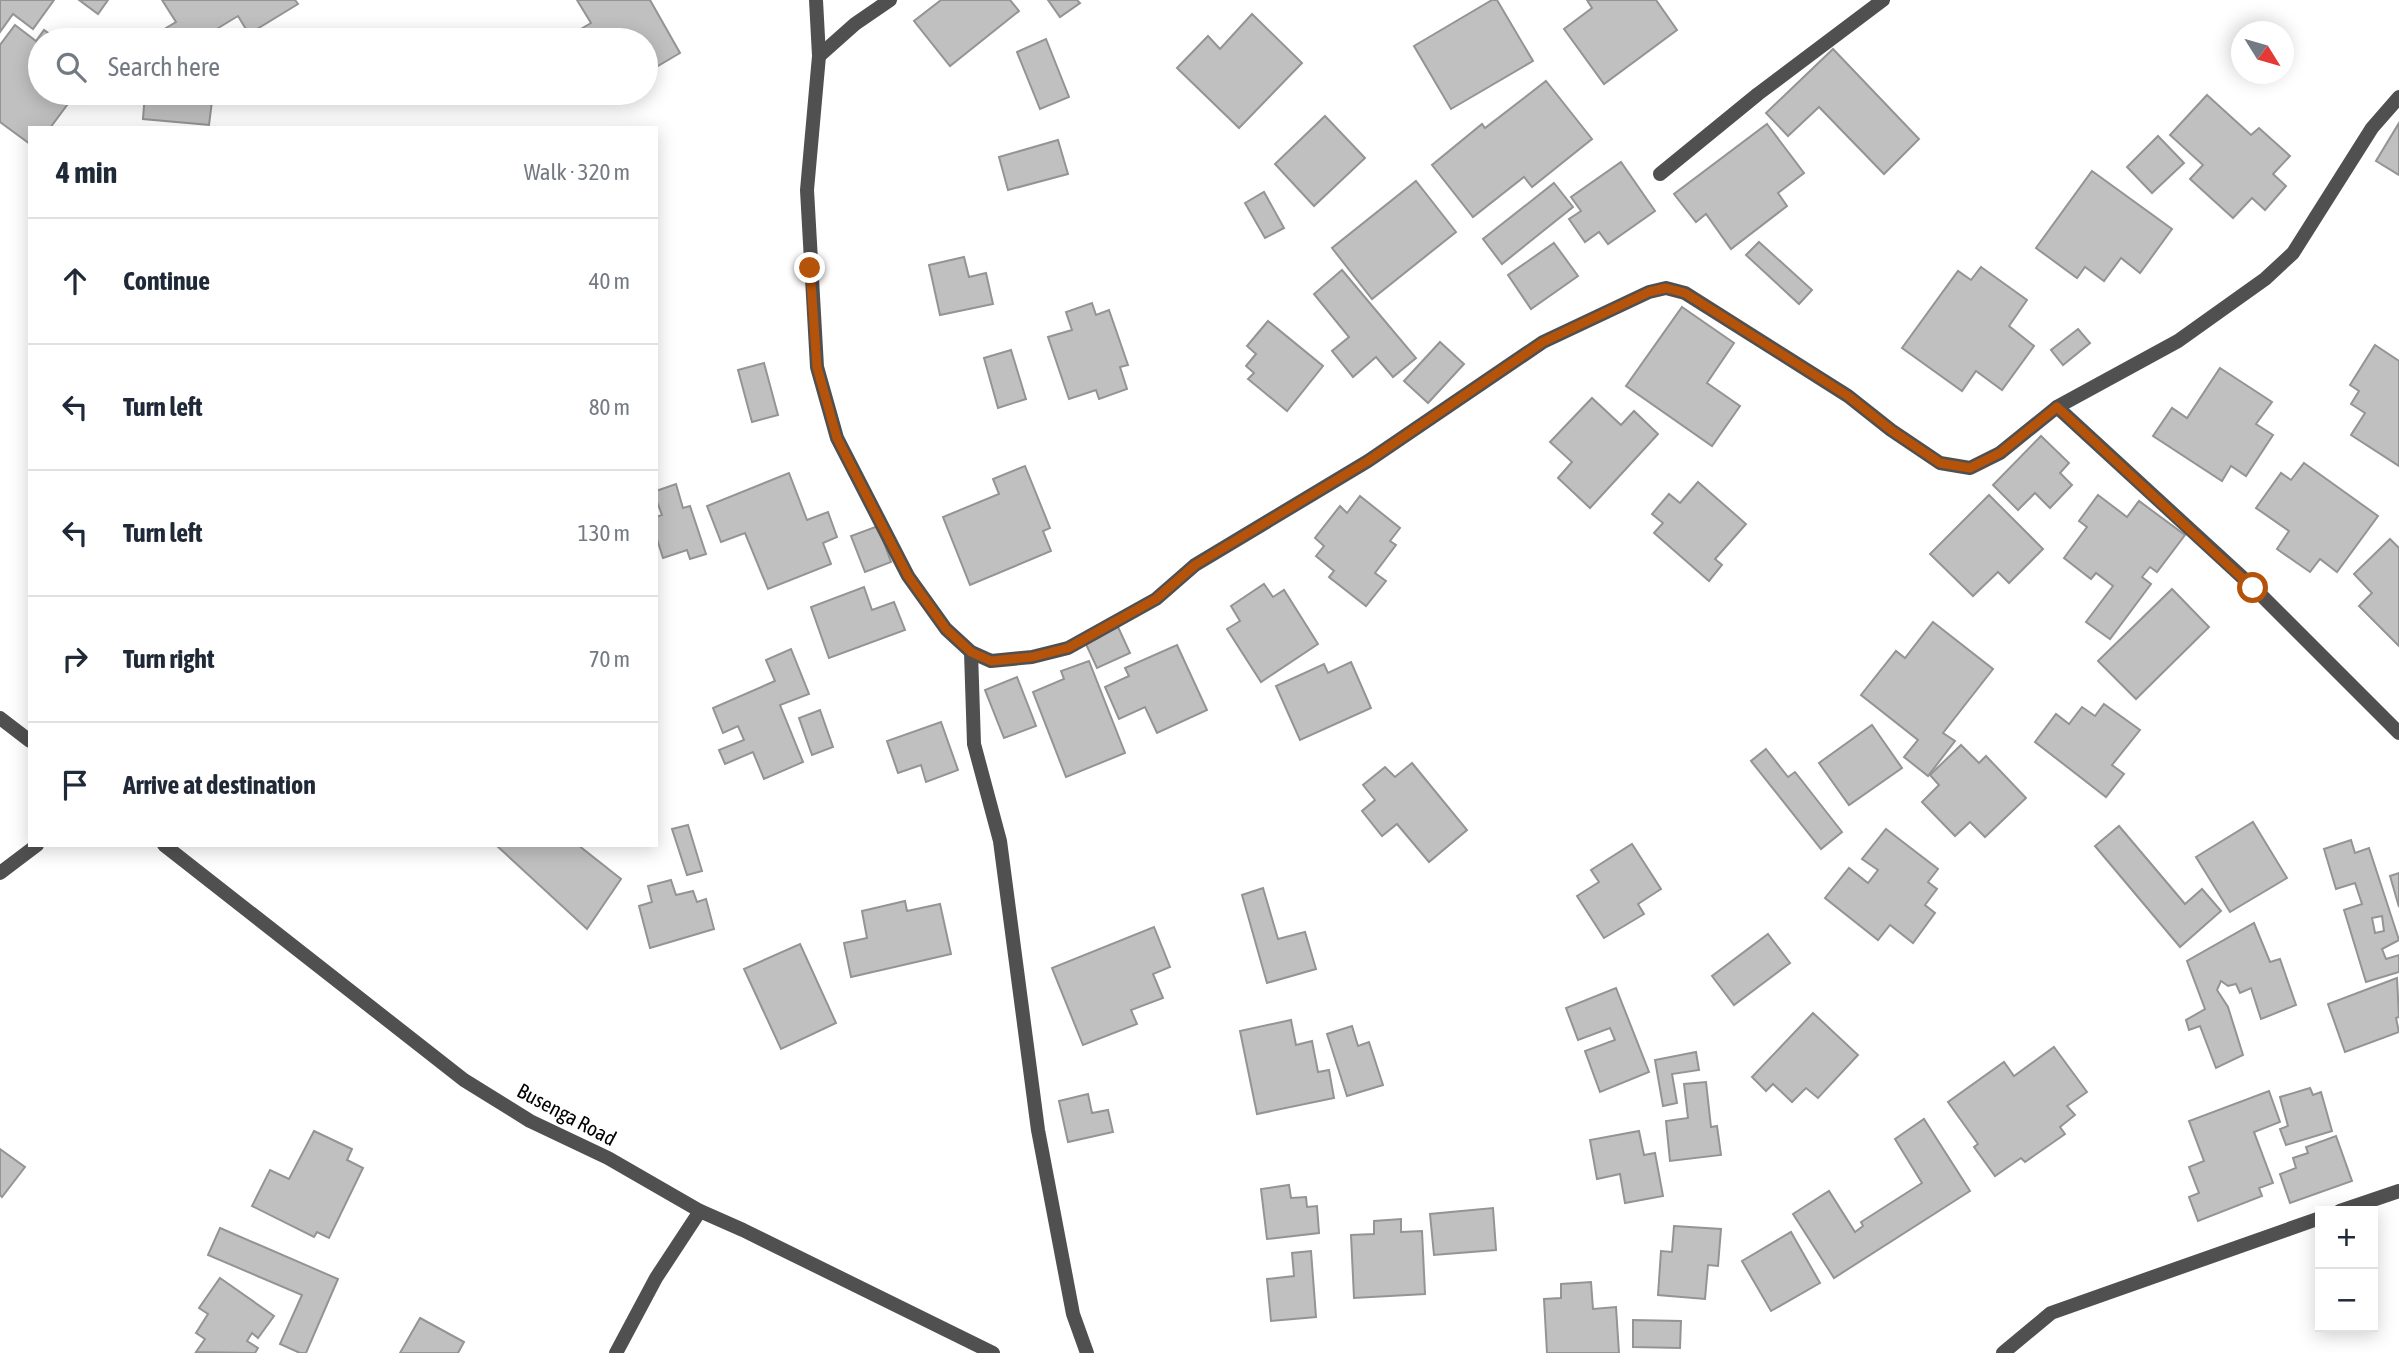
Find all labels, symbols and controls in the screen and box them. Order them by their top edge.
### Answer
north arrow [2231,21,2294,84]
search box [28,28,658,105]
icon: search [52,48,90,86]
text: Search here [108,52,220,82]
text: 4 min [56,155,117,189]
text: Walk · 320 m [524,159,630,185]
route end [794,252,825,283]
icon: ahead [56,262,94,300]
text: Continue [123,266,210,296]
text: 40 m [589,268,630,294]
icon: left [56,388,94,426]
text: Turn left [123,392,203,422]
text: 80 m [589,394,630,420]
icon: left [56,514,94,552]
text: Turn left [123,518,203,548]
text: 130 m [578,520,630,546]
route start [2237,572,2268,603]
icon: right [56,640,94,678]
text: Turn right [123,644,214,674]
text: 70 m [589,646,630,672]
icon: arrive [56,766,94,804]
text: Arrive at destination [123,770,316,800]
street label: Busenga Road [513,1078,621,1150]
map controls [2315,1206,2378,1332]
button: + [2315,1206,2378,1269]
button: − [2315,1269,2378,1332]

